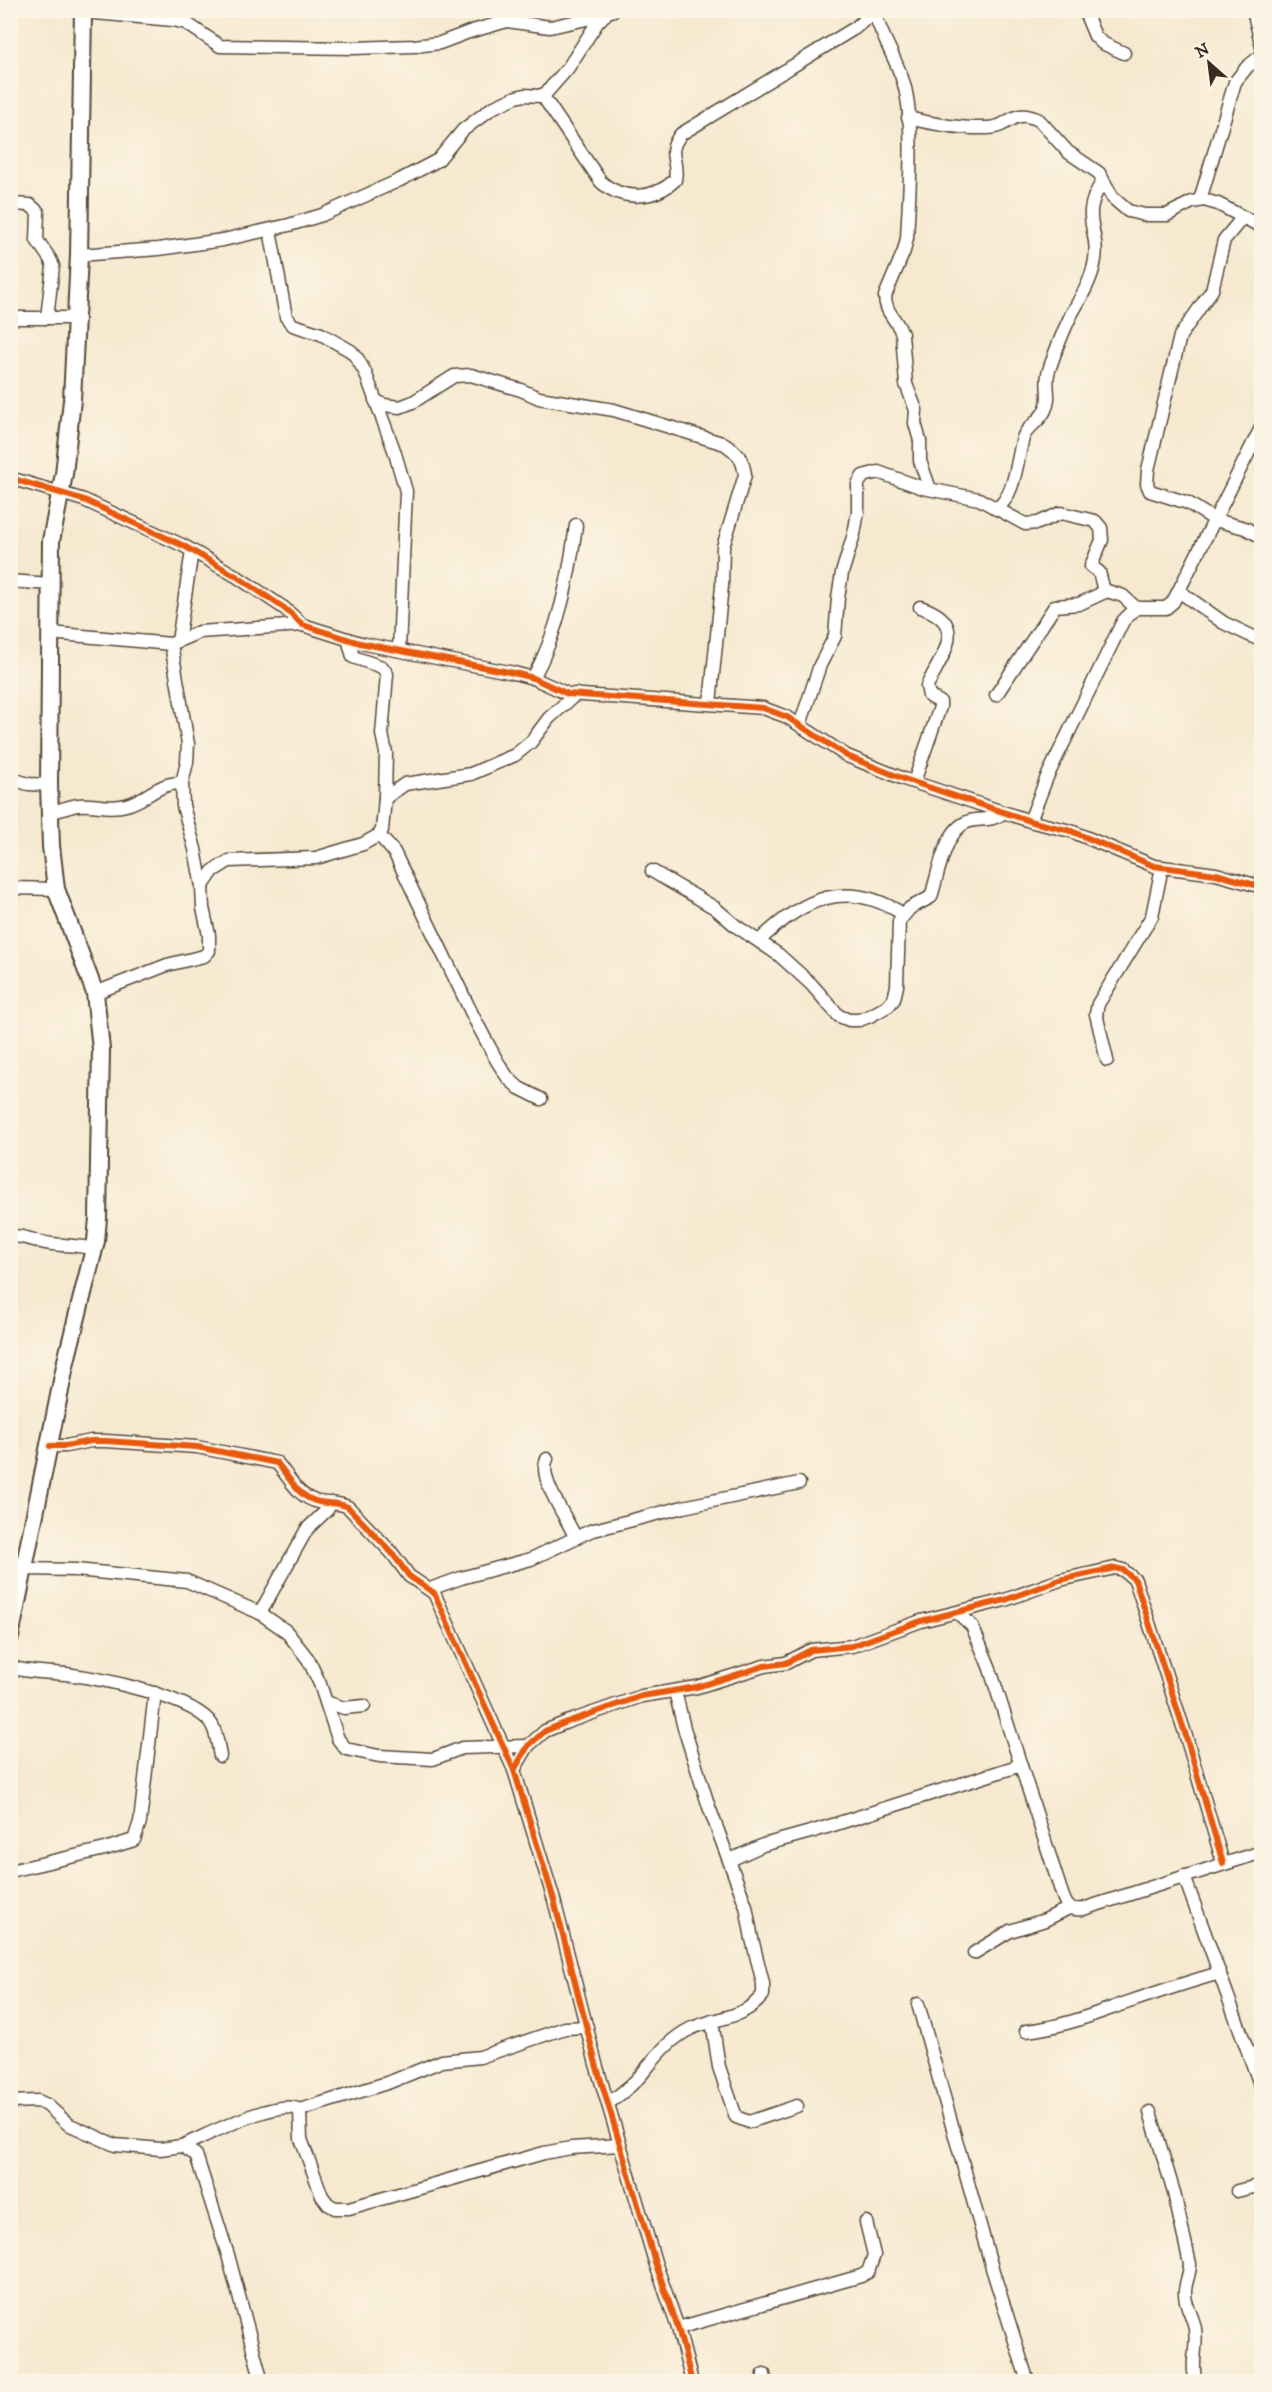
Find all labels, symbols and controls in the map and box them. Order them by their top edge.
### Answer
north arrow [1179,33,1239,93]
text: N [1192,39,1213,63]

